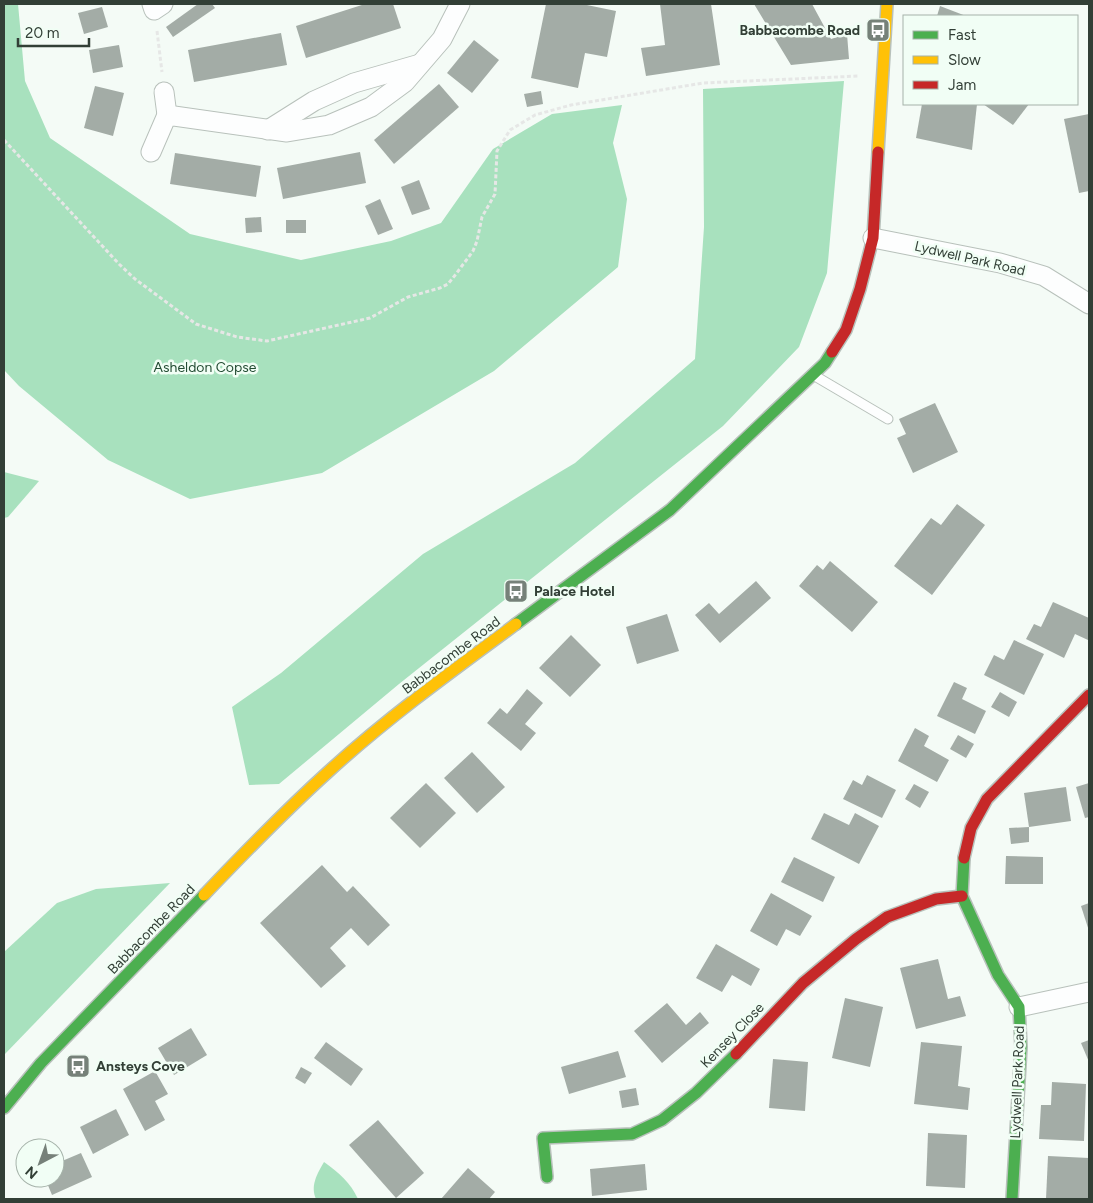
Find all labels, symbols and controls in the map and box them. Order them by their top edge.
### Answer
scale bar [18,15,89,47]
legend [903,15,1078,105]
bus stop icon: Babbacombe Road [865,17,891,43]
place label: Babbacombe Road [739,22,860,39]
text: 20 m [25,24,59,42]
text: Fast [948,26,977,44]
text: Slow [948,51,981,69]
text: Jam [948,76,976,94]
street label: Lydwell Park Road [913,237,1027,279]
park label: Asheldon Copse [154,359,257,376]
bus stop icon: Palace Hotel [503,578,529,604]
place label: Palace Hotel [534,583,615,600]
street label: Babbacombe Road [399,613,504,698]
street label: Babbacombe Road [104,881,199,978]
street label: Kensey Close [697,999,768,1072]
street label: Lydwell Park Road [1007,1025,1028,1139]
bus stop icon: Ansteys Cove [65,1053,91,1079]
place label: Ansteys Cove [96,1058,185,1075]
north arrow [15,1138,65,1188]
text: N [22,1162,41,1182]

